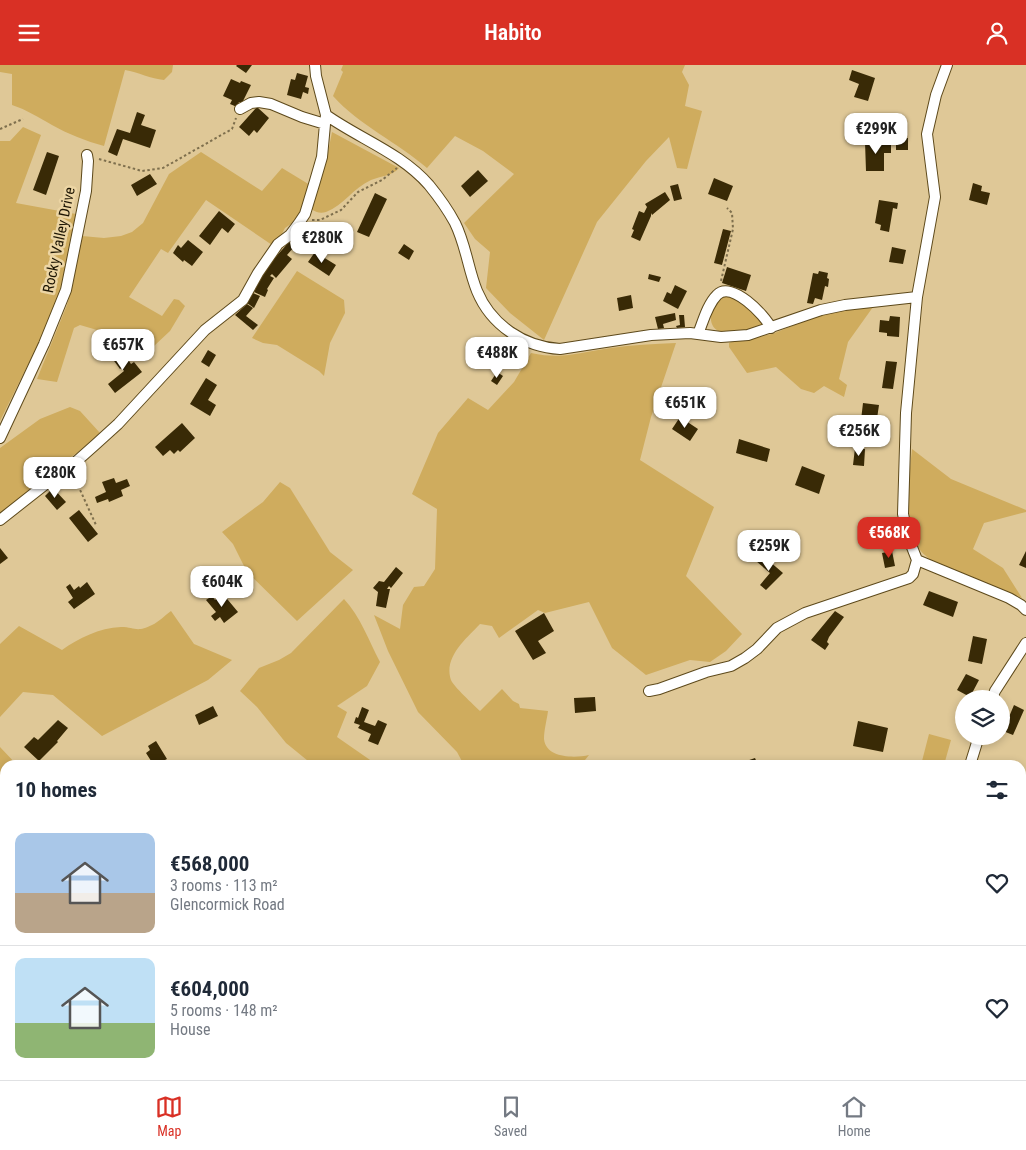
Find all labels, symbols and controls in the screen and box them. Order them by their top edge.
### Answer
icon: menu [15,19,43,47]
icon: person [983,19,1011,47]
text: Habito [484,20,542,45]
pin: €299K [841,113,911,155]
text: €299K [855,119,897,138]
street label: Rocky Valley Drive [39,186,79,294]
pin: €280K [287,221,357,264]
text: €280K [301,228,343,247]
pin: €657K [88,329,158,371]
text: €657K [102,335,144,354]
pin: €488K [462,337,532,379]
text: €488K [476,343,518,362]
pin: €651K [650,387,720,429]
text: €651K [664,393,706,412]
pin: €256K [824,415,894,457]
text: €256K [838,421,880,440]
pin: €280K [20,457,90,499]
text: €280K [34,463,76,482]
pin: €568K [854,517,924,559]
text: €568K [868,523,910,542]
pin: €259K [734,529,804,572]
text: €259K [748,536,790,555]
pin: €604K [187,565,257,608]
text: €604K [201,572,243,591]
map controls [955,690,1010,745]
button: layers [955,690,1010,745]
icon: filters [983,776,1011,804]
text: 10 homes [15,778,97,802]
text: €568,000 [170,852,249,876]
icon: home [55,853,115,913]
icon: heart [983,869,1011,897]
text: 3 rooms · 113 m² [170,876,278,895]
text: Glencormick Road [170,895,285,914]
text: €604,000 [170,977,249,1001]
icon: home [55,978,115,1038]
icon: heart [983,994,1011,1022]
text: 5 rooms · 148 m² [170,1001,278,1020]
text: House [170,1020,210,1039]
tab: Map [155,1093,183,1139]
tab: Saved [494,1093,527,1139]
tab: Home [838,1093,871,1139]

